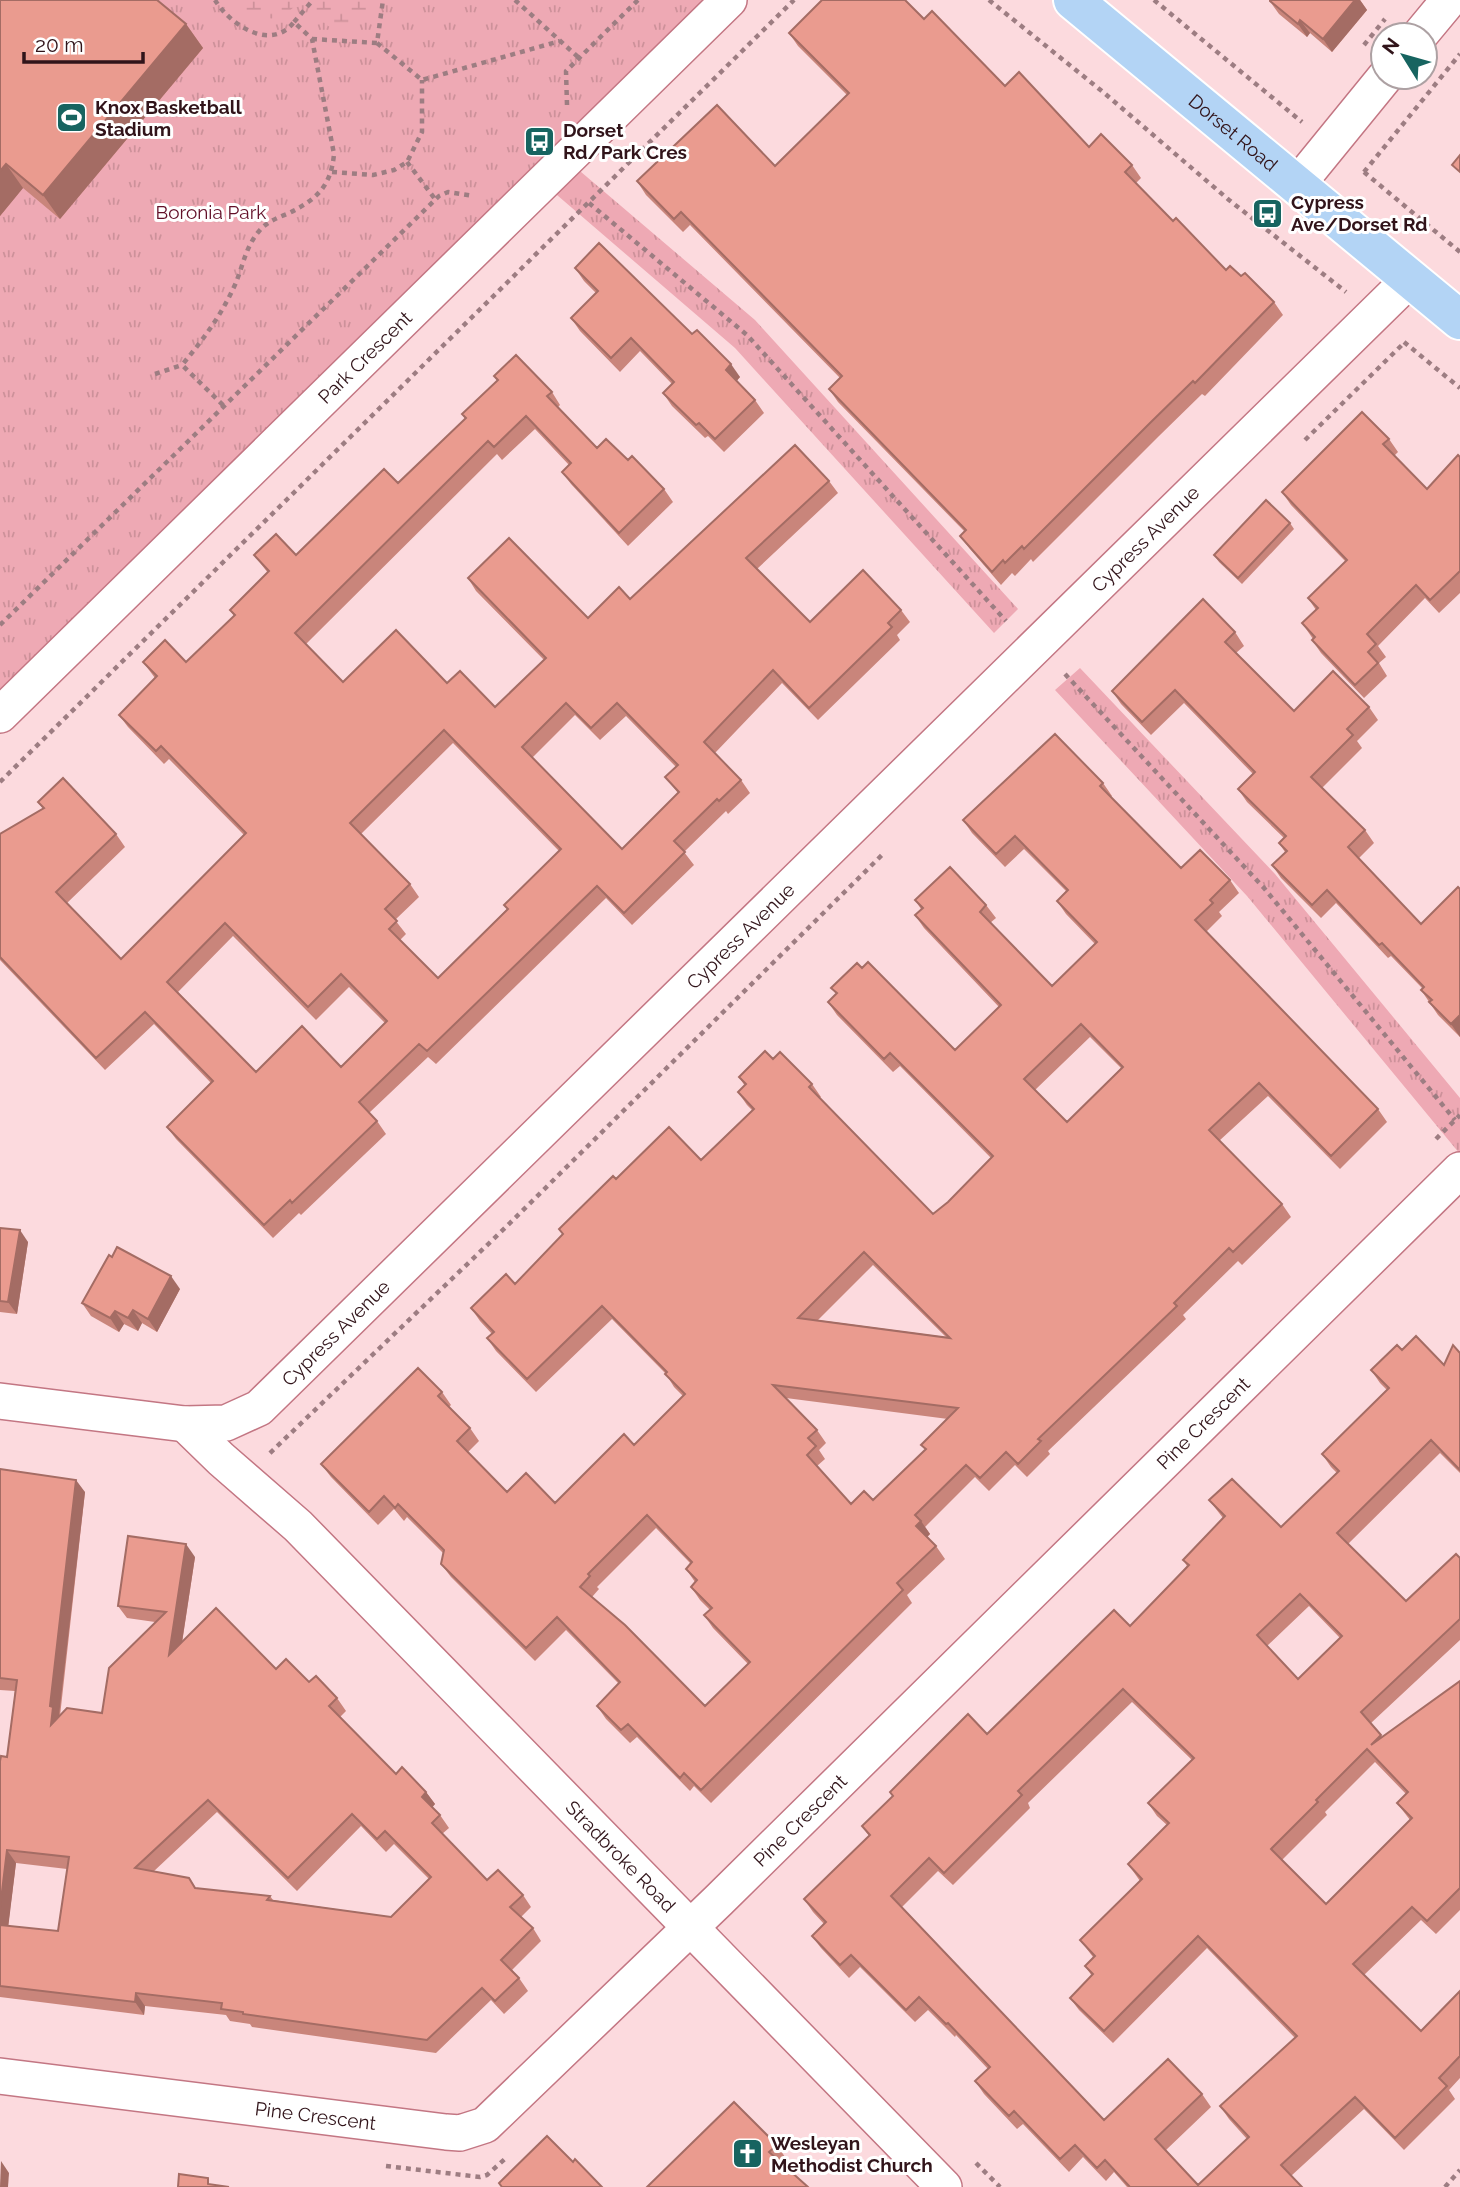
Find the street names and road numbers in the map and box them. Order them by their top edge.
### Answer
street label: Dorset Road [1184,89,1282,176]
street label: Park Crescent [313,306,417,408]
street label: Cypress Avenue [1087,481,1204,596]
street label: Cypress Avenue [682,878,799,993]
street label: Cypress Avenue [277,1275,394,1390]
street label: Pine Crescent [1152,1372,1255,1474]
street label: Pine Crescent [749,1769,851,1871]
street label: Stradbroke Road [561,1796,680,1917]
street label: Pine Crescent [254,2097,378,2134]

